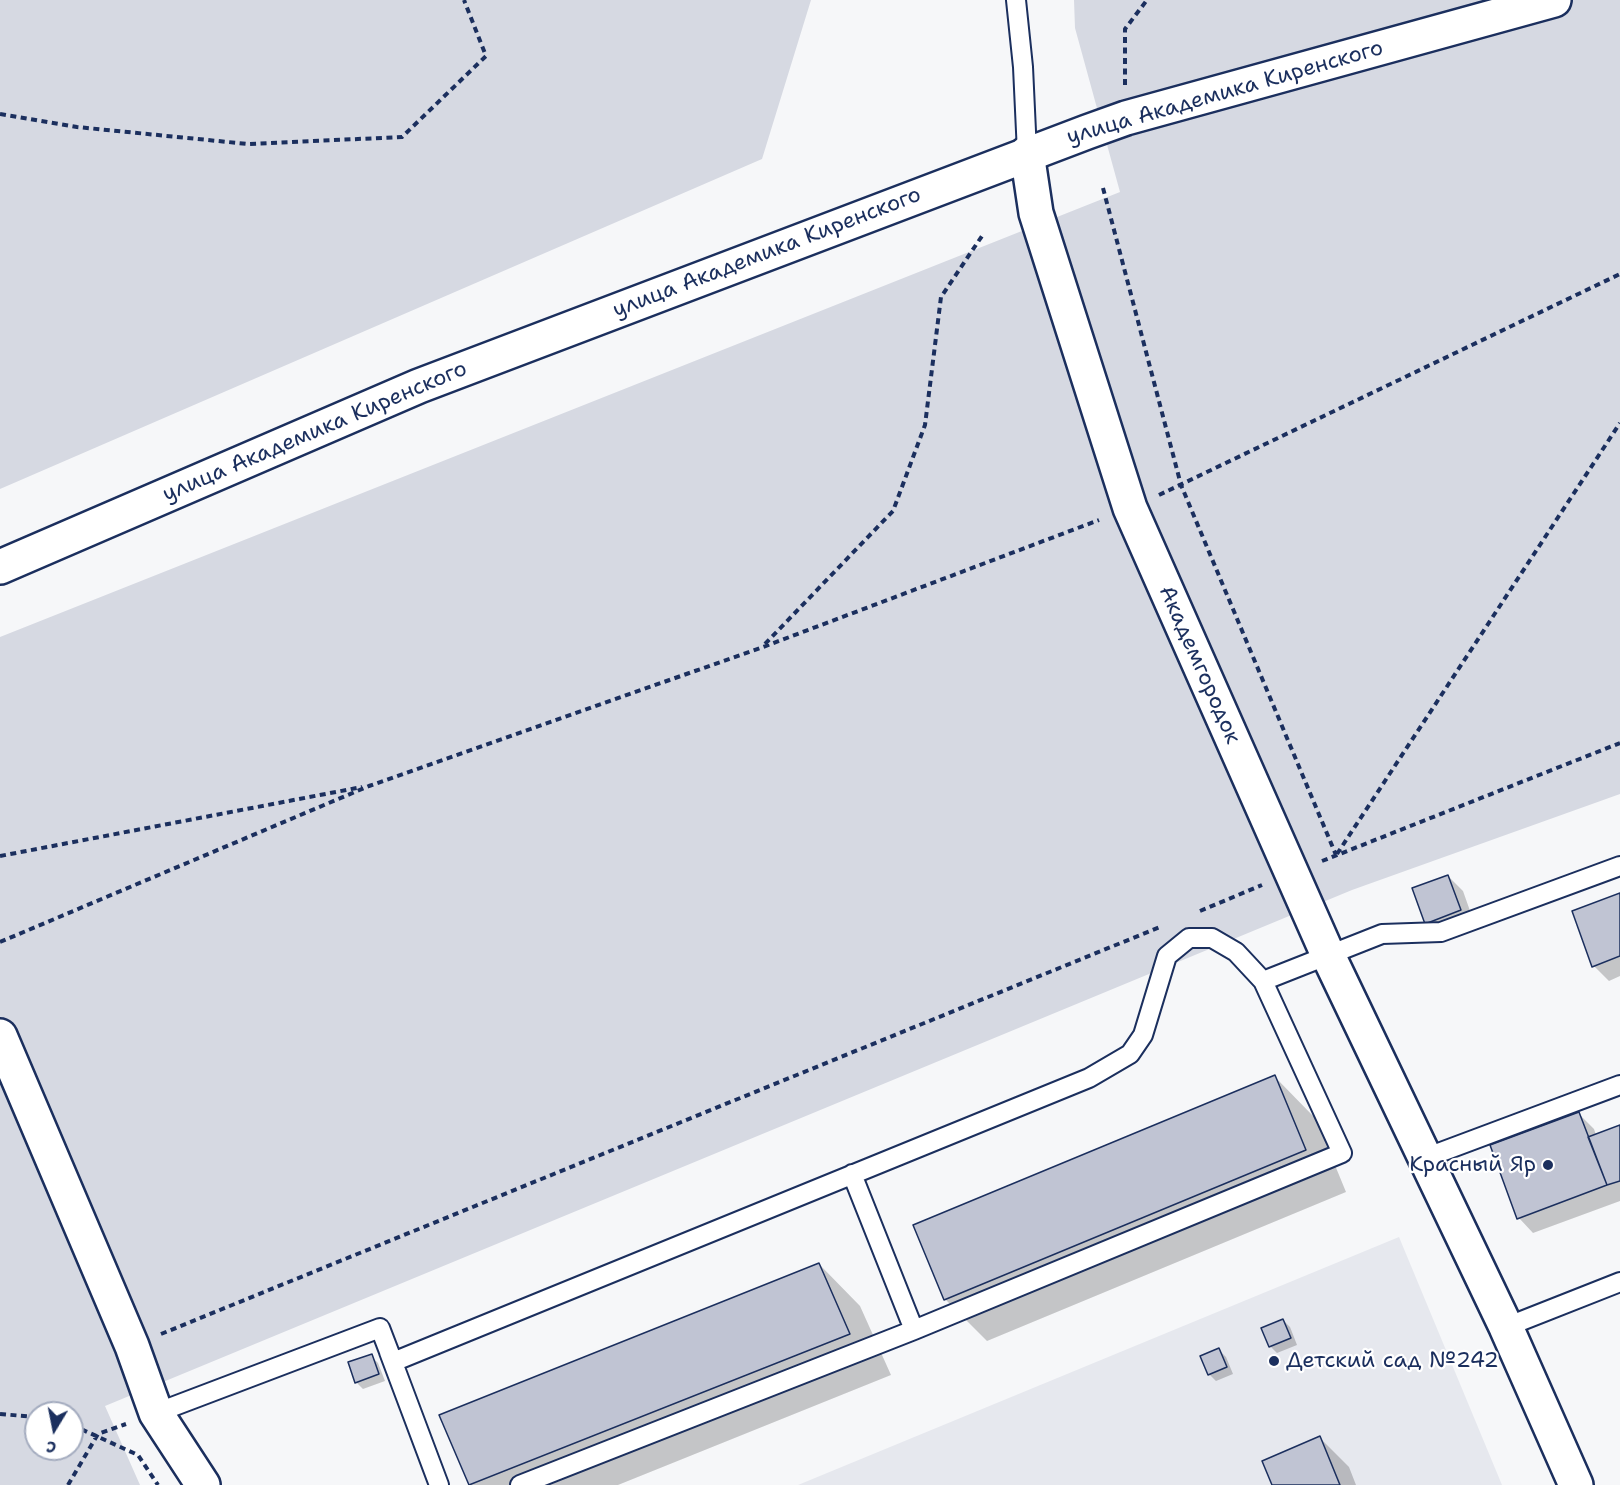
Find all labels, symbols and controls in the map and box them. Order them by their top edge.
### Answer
street label: улица Академика Киренского [1064,35,1386,151]
street label: улица Академика Киренского [609,182,925,324]
street label: улица Академика Киренского [159,356,471,508]
street label: Академгородок [1152,582,1246,748]
place label: Красный Яр [1409,1152,1536,1178]
marker: Красный Яр [1541,1158,1555,1172]
place label: Детский сад №242 [1286,1348,1499,1374]
marker: Детский сад №242 [1267,1354,1281,1368]
north arrow [24,1401,84,1461]
text: С [44,1436,58,1458]

